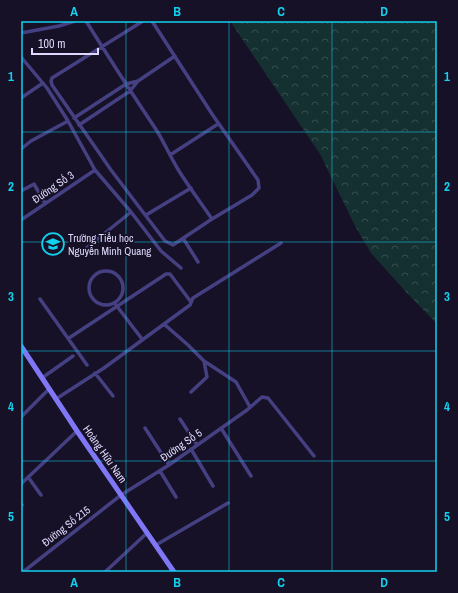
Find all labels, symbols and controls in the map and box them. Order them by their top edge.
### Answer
text: A [70,3,78,20]
text: B [173,3,181,20]
text: C [277,3,285,20]
text: D [380,3,388,20]
scale bar [32,30,98,56]
text: 100 m [38,36,65,52]
text: 1 [8,68,14,85]
text: 1 [444,68,450,85]
street label: Đường Số 3 [29,168,77,206]
text: 2 [8,178,14,195]
text: 2 [444,178,450,195]
school or university icon: Trường Tiểu học Nguyễn Minh Quang [40,231,66,257]
place label: Trường Tiểu học Nguyễn Minh Quang [68,231,151,258]
text: 3 [8,288,14,305]
text: 3 [444,288,450,305]
text: 4 [8,398,14,415]
text: 4 [444,398,450,415]
street label: Hoàng Hữu Nam [80,422,130,486]
street label: Đường Số 5 [157,426,205,464]
street label: Đường Số 215 [39,503,93,549]
text: 5 [8,508,14,525]
text: 5 [444,508,450,525]
text: A [70,574,78,591]
text: B [173,574,181,591]
text: C [277,574,285,591]
text: D [380,574,388,591]

